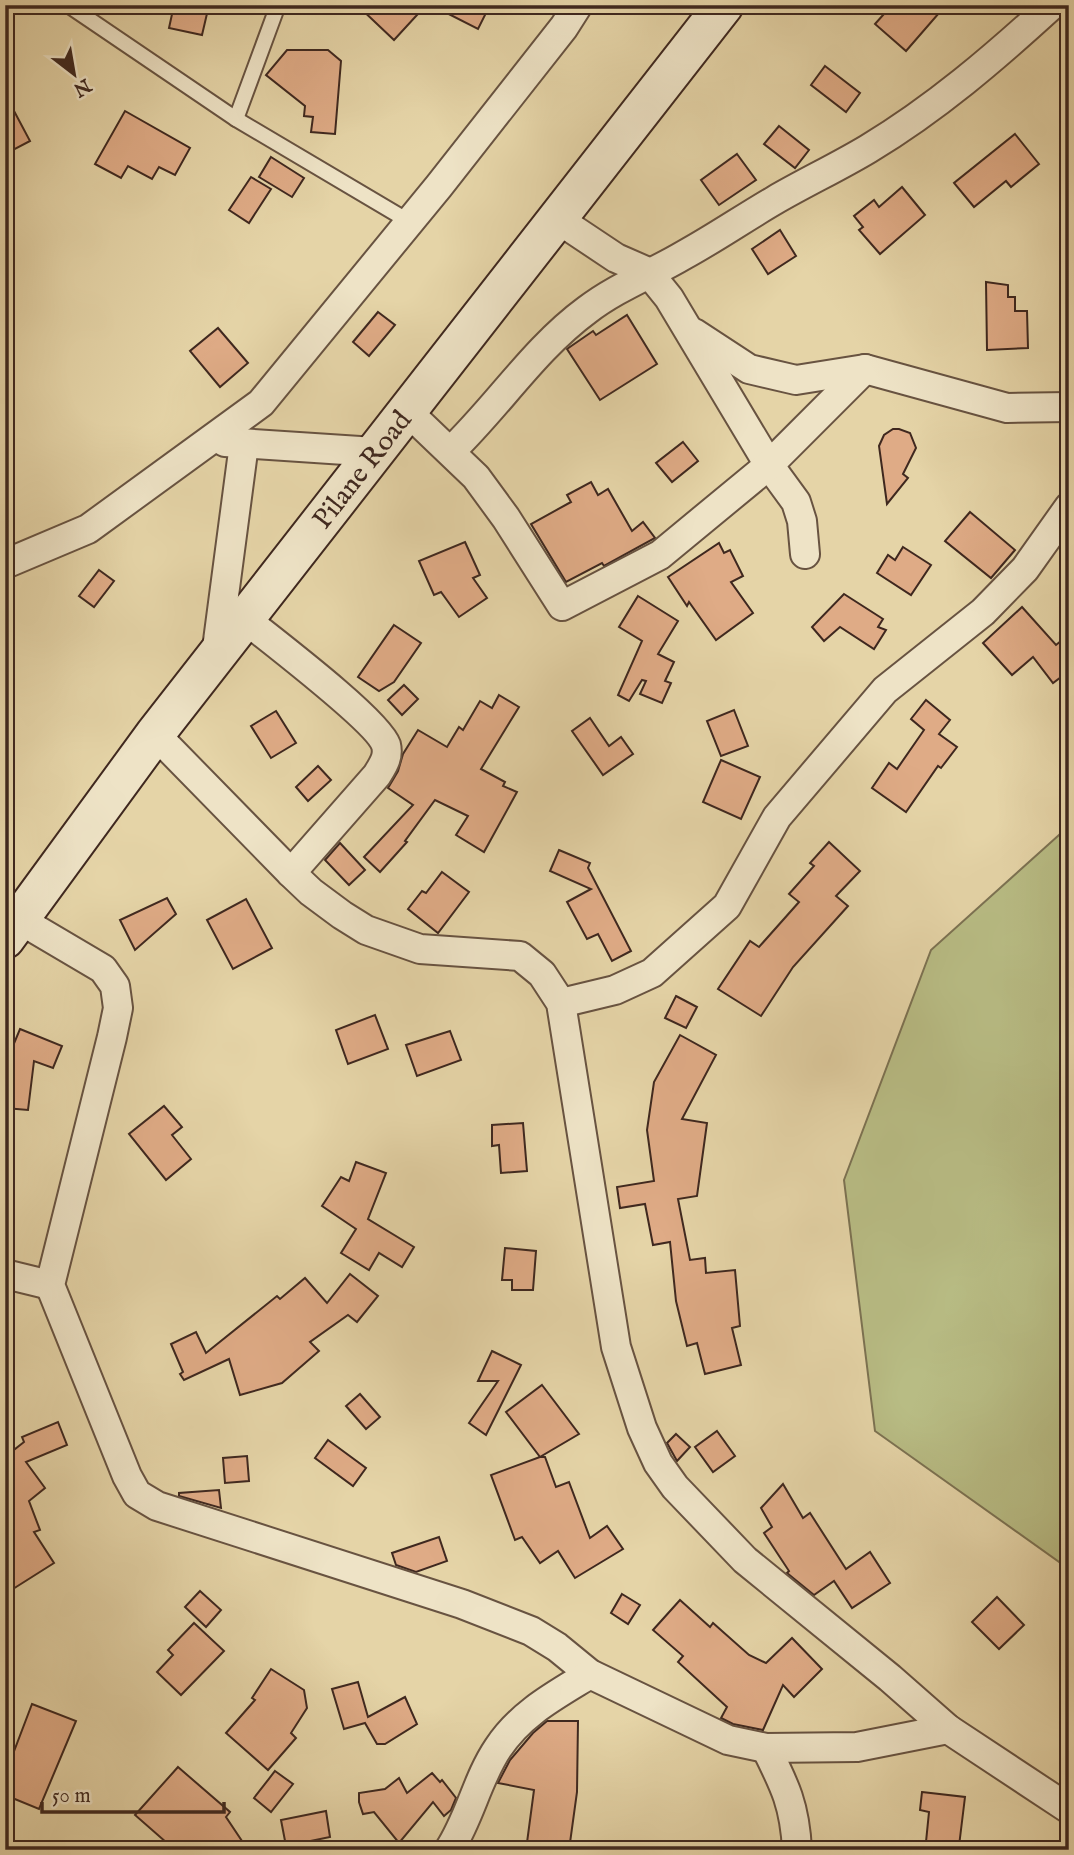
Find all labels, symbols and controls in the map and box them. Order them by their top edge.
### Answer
north arrow [38,38,108,108]
text: N [68,72,96,102]
street label: Pilane Road [306,404,420,537]
scale bar [42,1771,224,1815]
text: 50 m [52,1783,91,1810]

